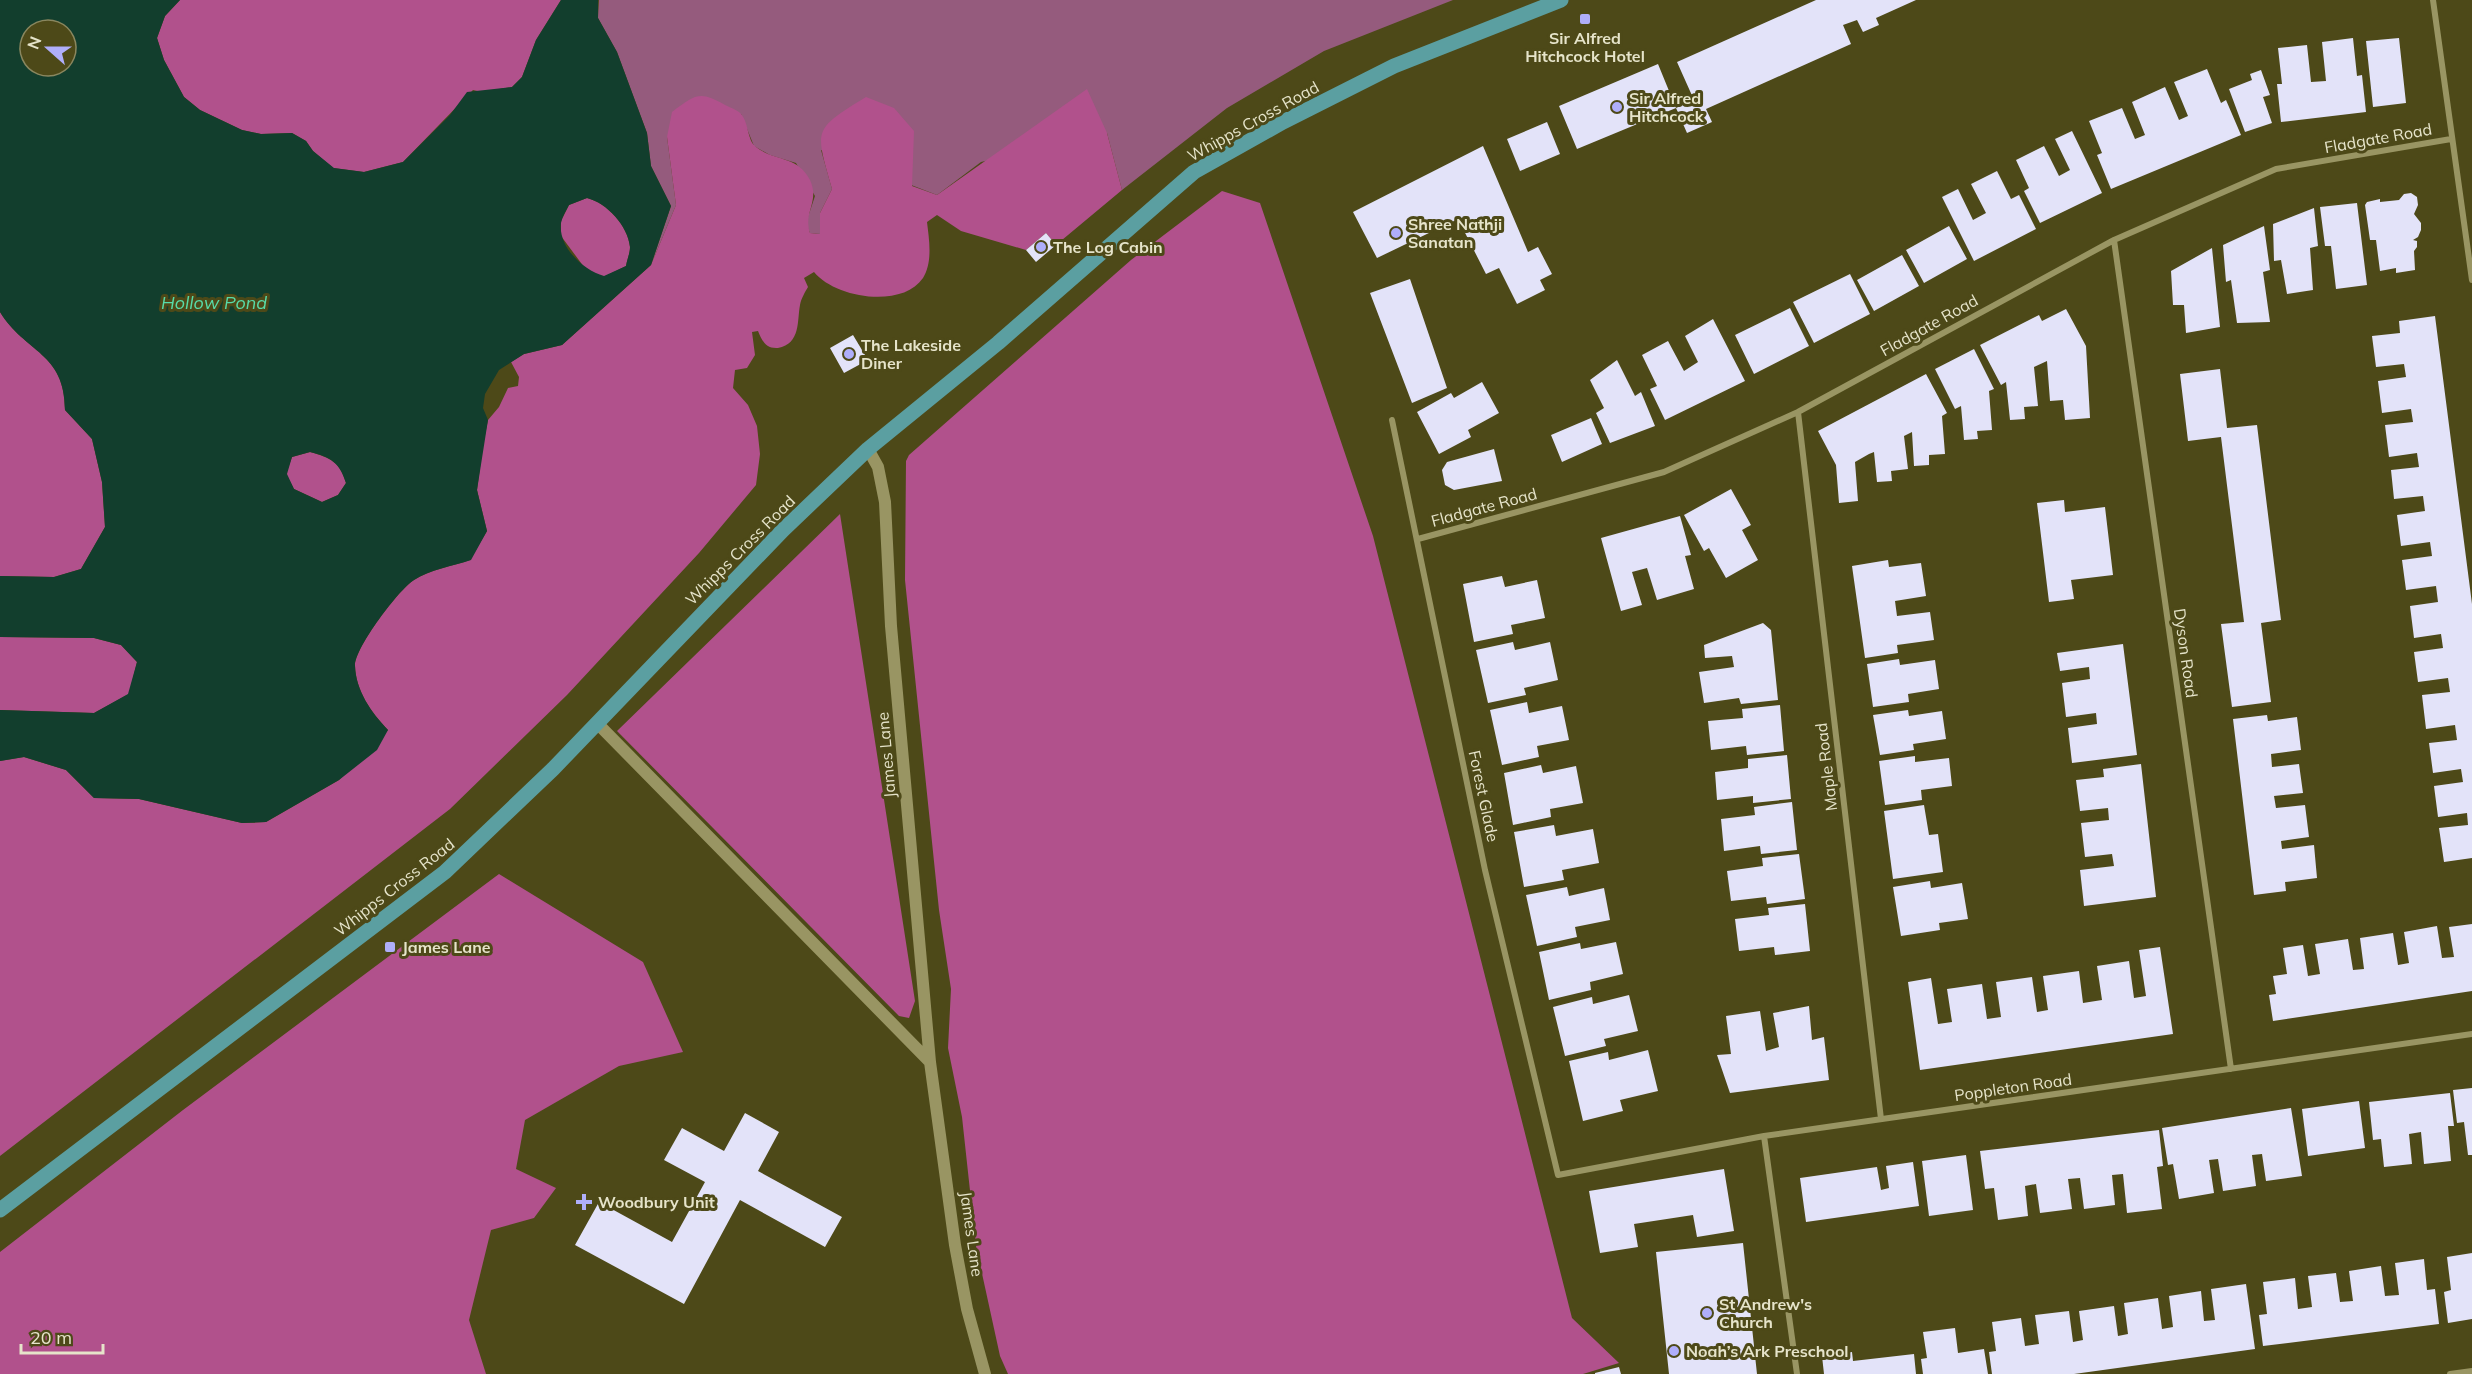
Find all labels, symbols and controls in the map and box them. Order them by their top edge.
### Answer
marker: Sir Alfred Hitchcock Hotel [1578,12,1592,26]
north arrow [18,18,78,78]
place label: Sir Alfred Hitchcock Hotel [1525,28,1645,66]
text: N [22,33,45,52]
street label: Whipps Cross Road [1184,77,1322,165]
place label: Sir Alfred Hitchcock [1629,88,1705,126]
marker: Sir Alfred Hitchcock [1610,100,1624,114]
street label: Fladgate Road [2323,119,2433,157]
place label: Shree Nathji Sanatan [1408,214,1502,252]
marker: Shree Nathji Sanatan [1389,226,1403,240]
place label: The Log Cabin [1053,237,1163,257]
marker: The Log Cabin [1034,240,1048,254]
street label: Fladgate Road [1877,290,1981,360]
water label: Hollow Pond [161,291,267,314]
place label: The Lakeside Diner [861,335,961,373]
marker: The Lakeside Diner [842,347,856,361]
street label: Fladgate Road [1429,483,1539,531]
street label: Whipps Cross Road [681,491,799,609]
street label: Dyson Road [2170,607,2202,699]
street label: James Lane [872,711,900,799]
street label: Maple Road [1811,722,1841,812]
street label: Forest Glade [1465,748,1503,844]
street label: Whipps Cross Road [330,834,458,940]
place label: James Lane [402,937,491,957]
marker: James Lane [383,940,397,954]
street label: Poppleton Road [1953,1069,2073,1105]
street label: James Lane [956,1190,988,1278]
place label: Woodbury Unit [598,1192,715,1212]
marker: Woodbury Unit [575,1193,593,1211]
place label: St Andrew's Church [1719,1294,1812,1332]
marker: St Andrew's Church [1700,1306,1714,1320]
scale bar [21,1317,104,1355]
text: 20 m [30,1326,72,1349]
place label: Noah’s Ark Preschool [1686,1341,1849,1361]
marker: Noah’s Ark Preschool [1667,1344,1681,1358]

